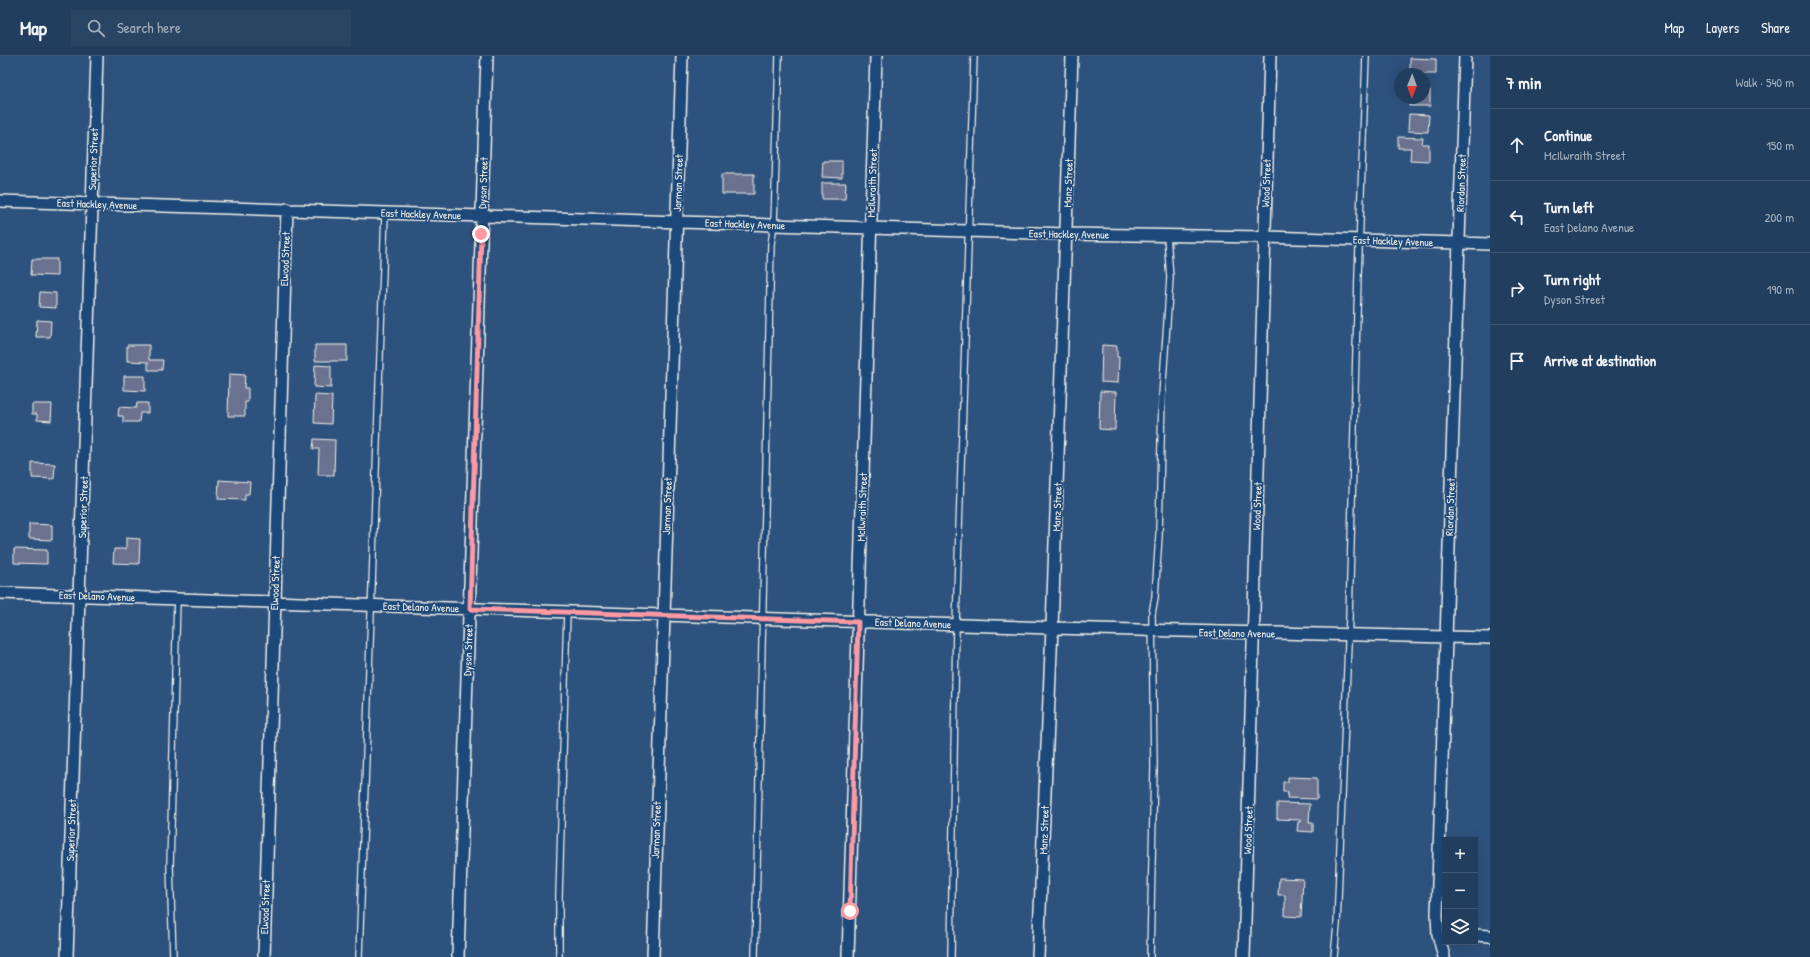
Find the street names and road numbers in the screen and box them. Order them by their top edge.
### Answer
street label: Superior Street [85,128,101,190]
street label: McIlwraith Street [864,148,880,218]
street label: Jarman Street [670,154,686,212]
street label: Riordan Street [1453,154,1469,212]
street label: Dyson Street [475,157,491,209]
street label: Manz Street [1060,158,1076,208]
street label: Wood Street [1258,159,1274,207]
street label: East Hackley Avenue [57,196,138,212]
street label: East Hackley Avenue [381,206,462,222]
street label: East Hackley Avenue [705,216,786,232]
street label: East Hackley Avenue [1029,226,1110,242]
street label: Elwood Street [277,231,293,286]
street label: East Hackley Avenue [1353,233,1434,249]
street label: McIlwraith Street [854,472,870,542]
street label: Superior Street [75,476,91,538]
street label: Jarman Street [659,477,675,535]
street label: Riordan Street [1442,478,1458,536]
street label: Manz Street [1049,482,1065,532]
street label: Wood Street [1249,482,1265,530]
street label: Elwood Street [267,555,283,610]
street label: East Delano Avenue [59,588,136,604]
street label: East Delano Avenue [383,599,460,615]
street label: East Delano Avenue [875,615,952,631]
street label: Dyson Street [460,624,476,676]
street label: East Delano Avenue [1199,625,1276,641]
street label: Superior Street [63,799,79,861]
street label: Jarman Street [648,801,664,859]
street label: Manz Street [1036,805,1052,855]
street label: Wood Street [1240,806,1256,854]
street label: Elwood Street [257,879,273,934]

